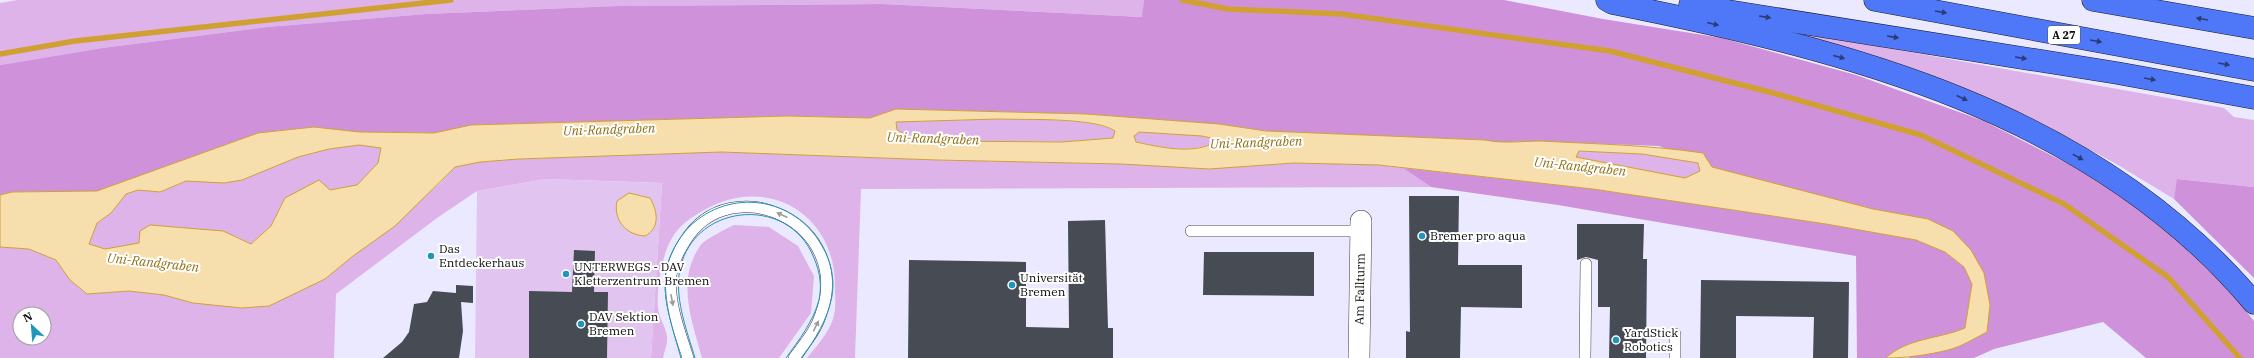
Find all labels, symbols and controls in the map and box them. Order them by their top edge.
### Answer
one-way arrow [1935,9,1947,15]
one-way arrow [1759,14,1771,20]
one-way arrow [2196,16,2208,22]
one-way arrow [1707,22,1719,28]
road number: A 27 [2048,26,2080,44]
one-way arrow [1887,35,1899,41]
one-way arrow [2090,38,2102,44]
one-way arrow [1833,54,1845,60]
one-way arrow [2015,55,2027,61]
one-way arrow [2218,61,2230,67]
one-way arrow [2144,76,2156,82]
one-way arrow [1957,95,1968,101]
water label: Uni-Randgraben [562,119,656,140]
water label: Uni-Randgraben [886,128,980,149]
water label: Uni-Randgraben [1209,132,1303,153]
water label: Uni-Randgraben [1533,153,1628,180]
one-way arrow [2072,154,2084,160]
one-way arrow [777,212,788,218]
place label: Bremer pro aqua [1430,228,1526,243]
marker: Bremer pro aqua [1417,231,1427,241]
place label: Das Entdeckerhaus [439,241,525,270]
water label: Uni-Randgraben [106,249,201,276]
marker: Das Entdeckerhaus [426,251,436,261]
street label: Am Fallturm [1351,252,1368,325]
place label: UNTERWEGS - DAV Kletterzentrum Bremen [574,259,710,288]
marker: UNTERWEGS - DAV Kletterzentrum Bremen [561,269,571,279]
place label: Universität Bremen [1020,270,1083,299]
marker: Universität Bremen [1007,280,1017,290]
one-way arrow [670,294,676,306]
north arrow [12,306,52,346]
text: N [21,309,35,325]
place label: DAV Sektion Bremen [589,309,659,338]
marker: DAV Sektion Bremen [576,319,586,329]
one-way arrow [813,320,819,331]
place label: YardStick Robotics [1624,325,1678,354]
marker: YardStick Robotics [1611,335,1621,345]

